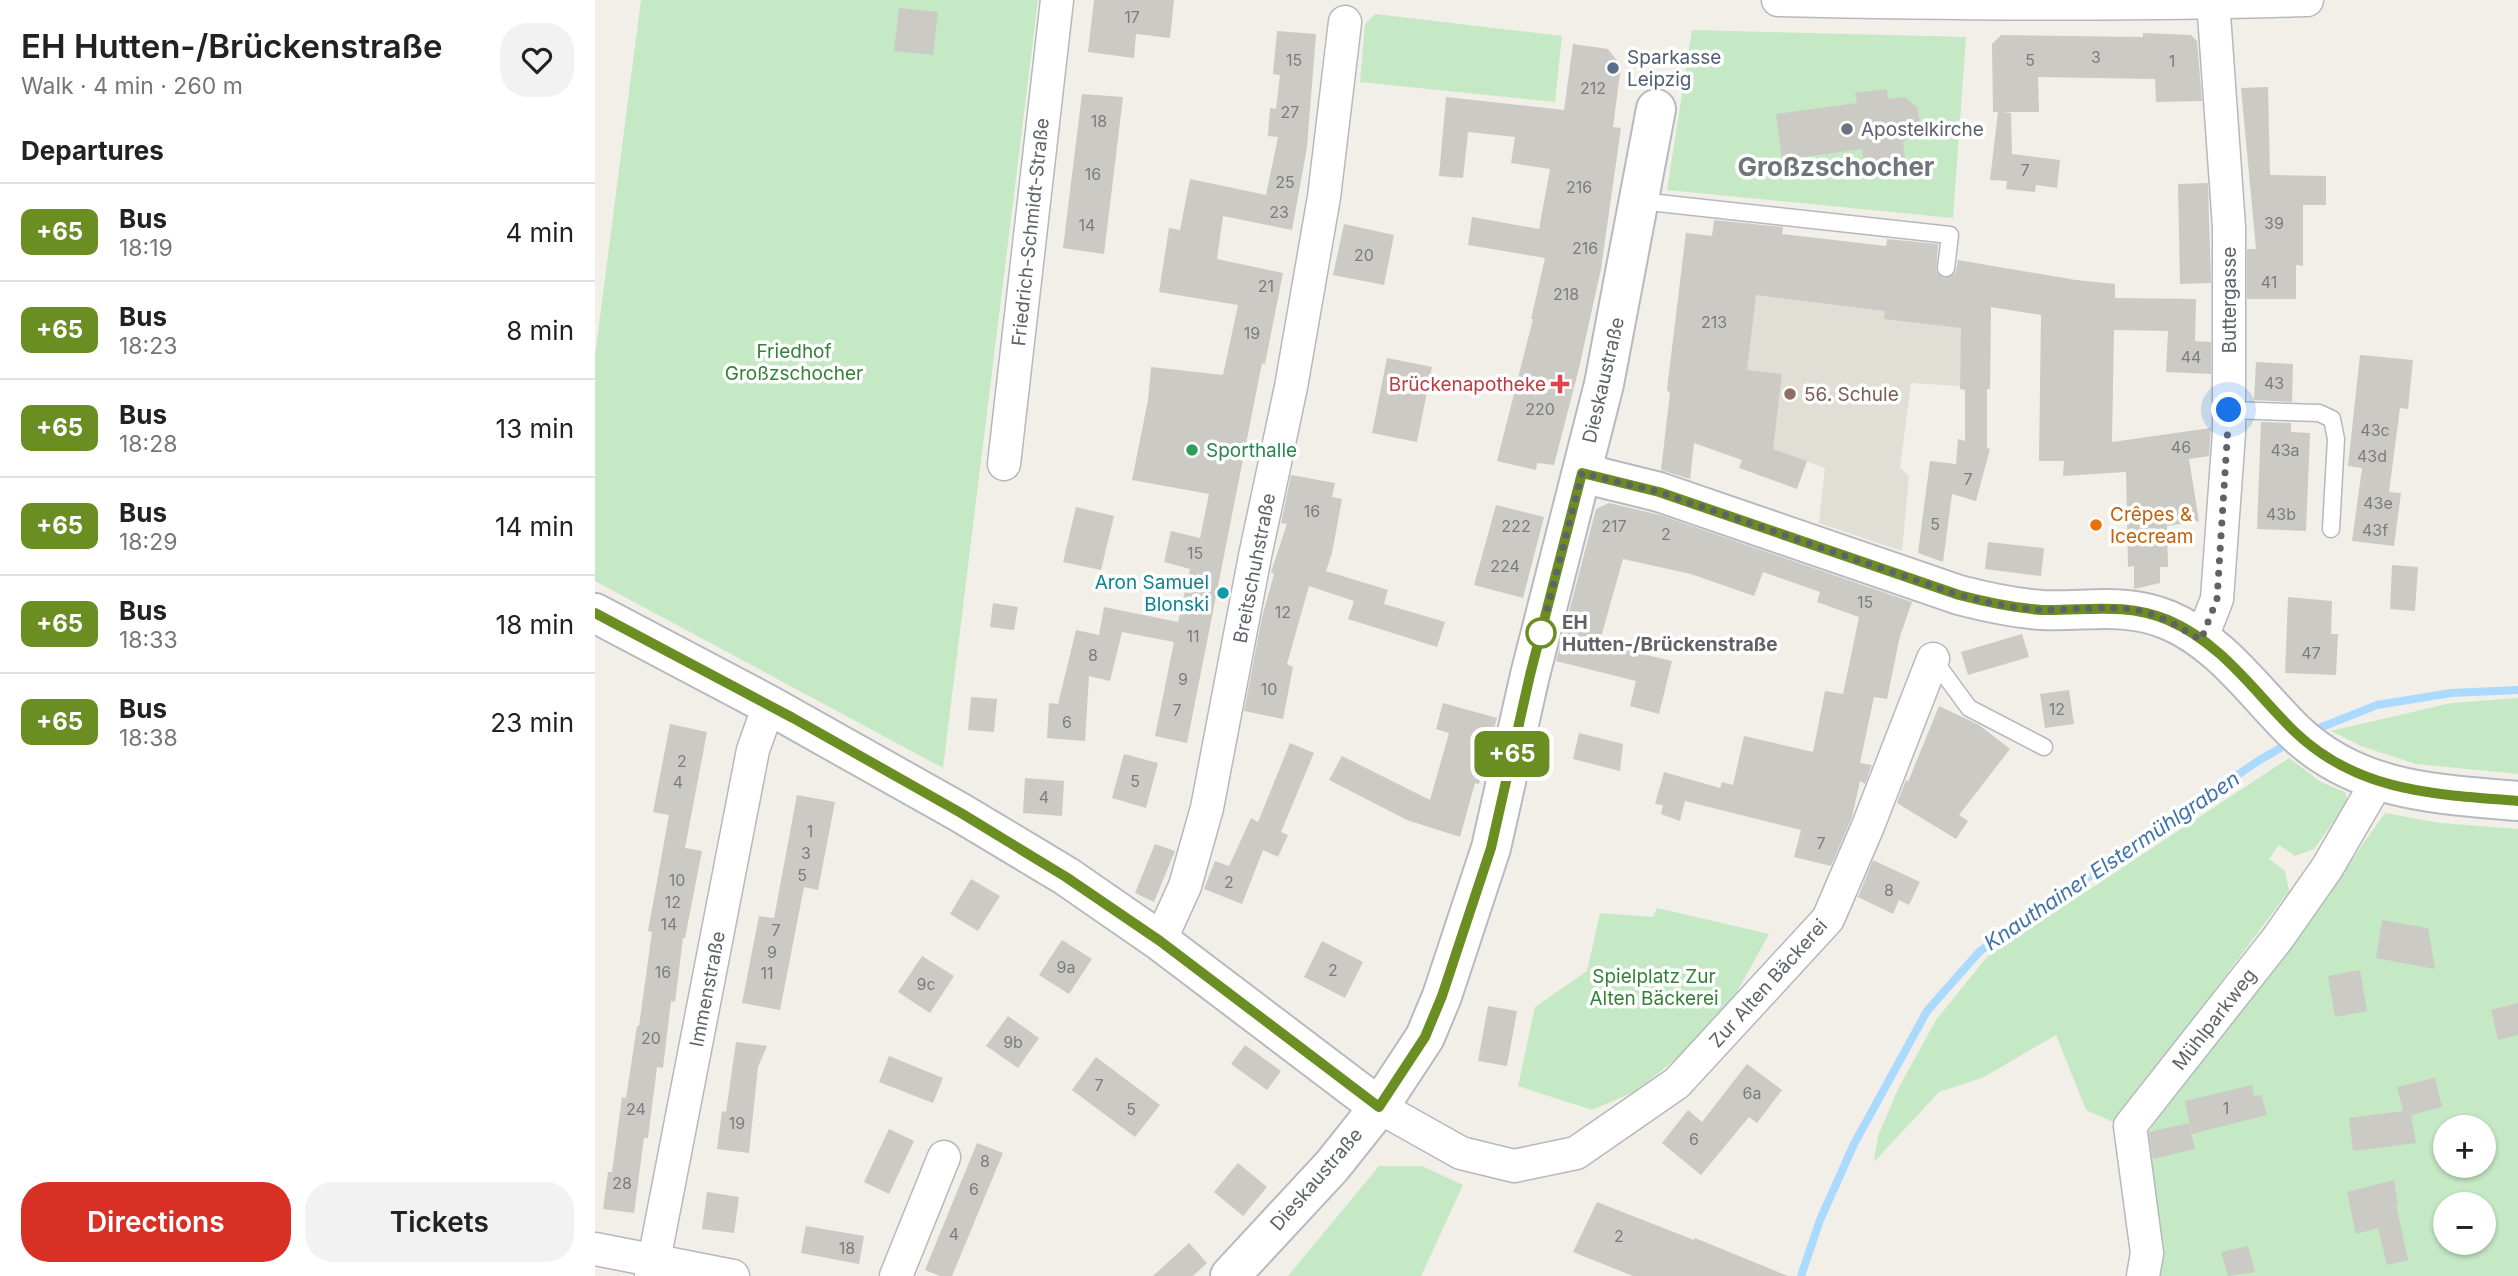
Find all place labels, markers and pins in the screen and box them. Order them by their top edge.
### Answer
place label: Sparkasse Leipzig [1627,46,1721,91]
marker: Sparkasse Leipzig [1605,60,1621,76]
place label: Apostelkirche [1861,118,1984,141]
marker: Apostelkirche [1839,121,1855,137]
place label: Brückenapotheke [1389,373,1546,396]
marker: Brückenapotheke [1552,376,1568,392]
place label: 56. Schule [1804,383,1899,406]
marker: 56. Schule [1782,386,1798,402]
place label: Sporthalle [1206,439,1297,462]
marker: Sporthalle [1184,442,1200,458]
place label: Crêpes & Icecream [2110,503,2193,548]
marker: Crêpes & Icecream [2088,517,2104,533]
place label: Aron Samuel Blonski [1095,571,1209,616]
marker: Aron Samuel Blonski [1215,585,1231,601]
place label: EH Hutten-/Brückenstraße [1562,611,1777,656]
marker: EH Hutten-/Brückenstraße [1526,618,1556,648]

